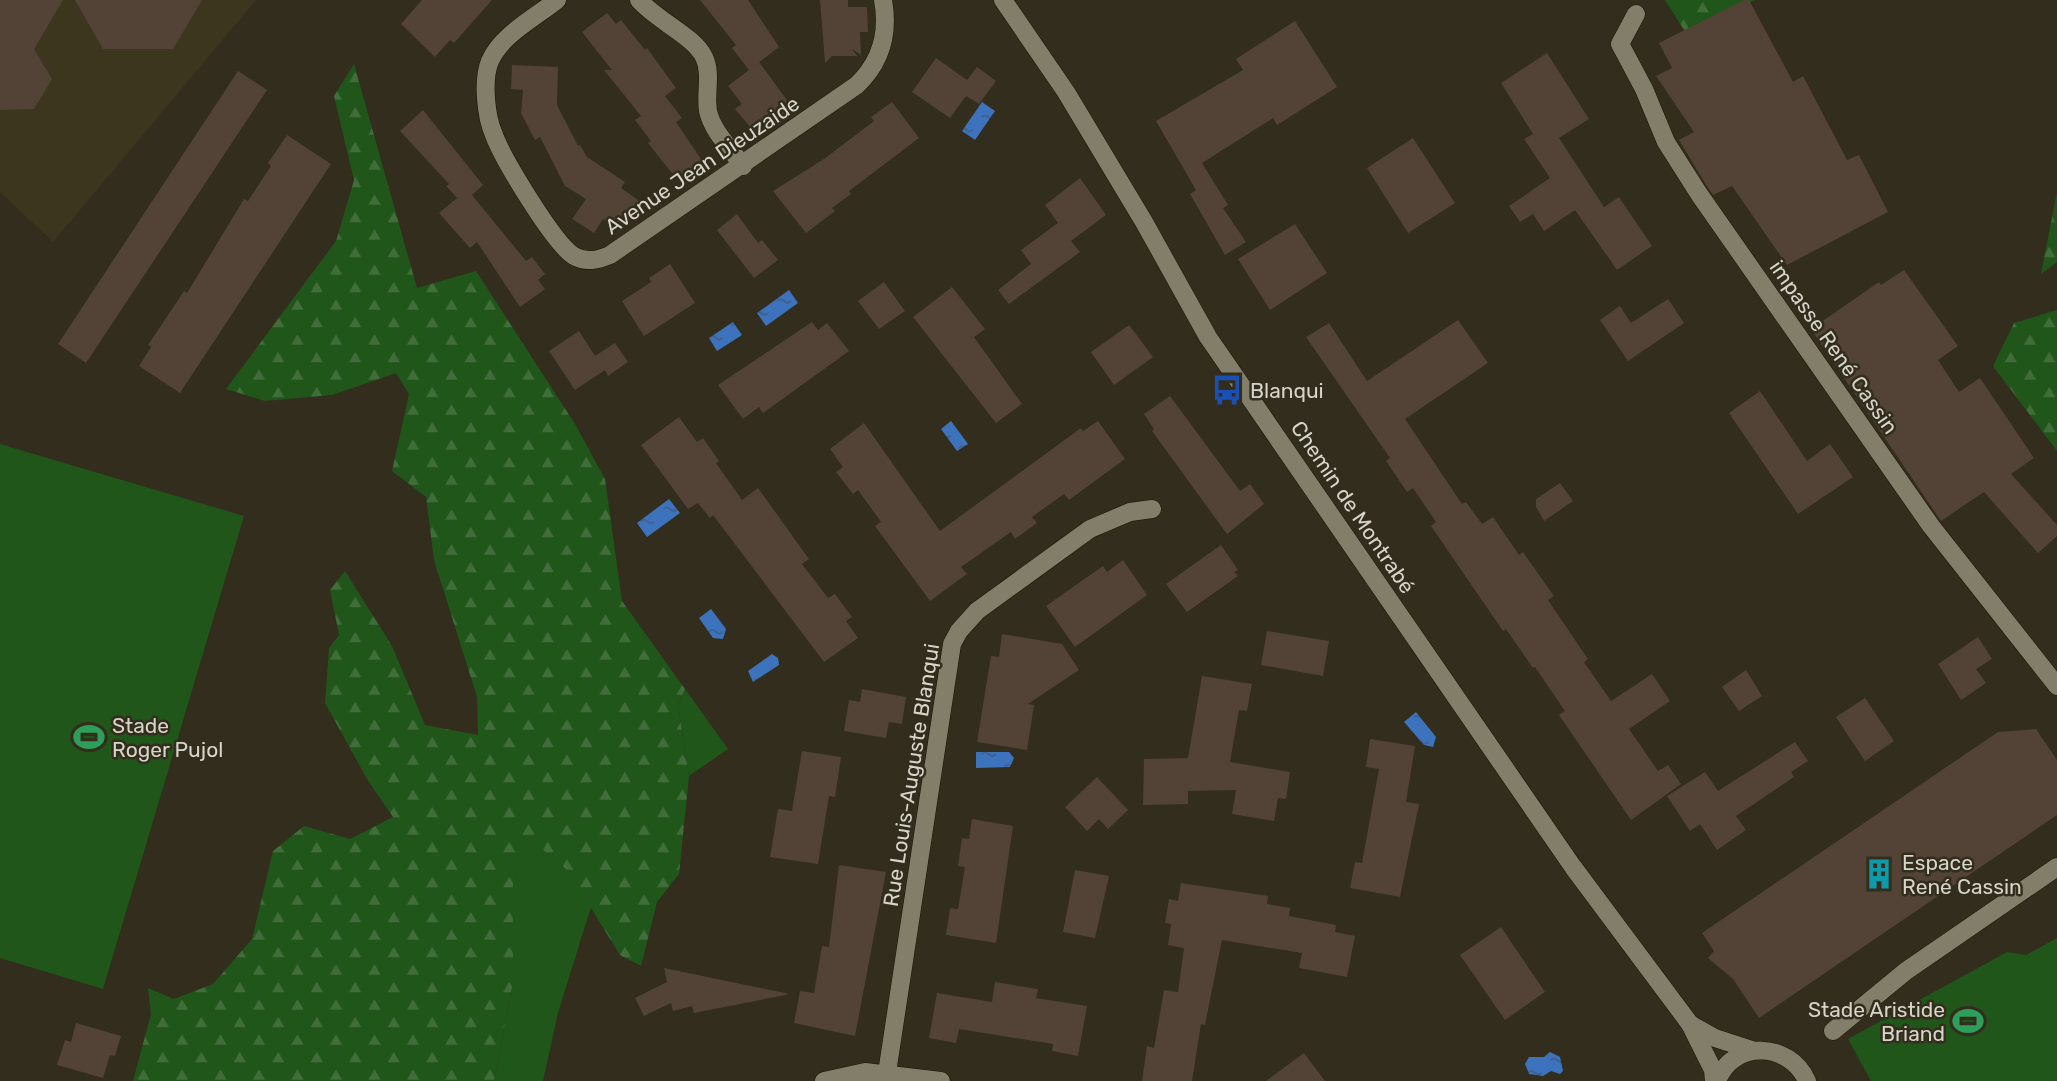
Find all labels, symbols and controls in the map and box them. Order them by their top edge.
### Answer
street label: Avenue Jean Dieuzaide [600,91,804,239]
street label: impasse René Cassin [1765,255,1903,439]
bus stop icon: Blanqui [1210,373,1244,407]
place label: Blanqui [1250,378,1324,403]
street label: Chemin de Montrabé [1286,416,1420,598]
street label: Rue Louis-Auguste Blanqui [878,642,944,908]
place label: Stade Roger Pujol [112,713,223,762]
sports icon: Stade Roger Pujol [72,720,106,754]
place label: Espace René Cassin [1902,850,2022,899]
building icon: Espace René Cassin [1862,857,1896,891]
place label: Stade Aristide Briand [1808,997,1945,1046]
sports icon: Stade Aristide Briand [1951,1004,1985,1038]

